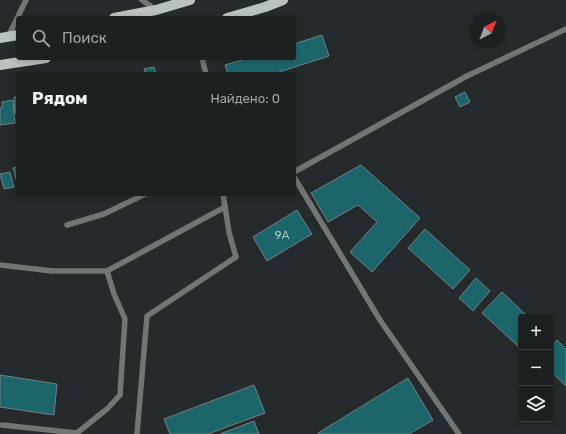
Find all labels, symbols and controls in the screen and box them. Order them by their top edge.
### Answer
north arrow [470,12,506,48]
search box [16,16,296,60]
icon: search [30,27,52,49]
text: Поиск [62,29,107,47]
text: Рядом [32,88,88,108]
text: Найдено: 0 [210,91,280,106]
house number: 9А [274,228,290,242]
map controls [518,314,554,422]
button: + [518,314,554,350]
button: − [518,350,554,386]
button: layers [518,386,554,422]

